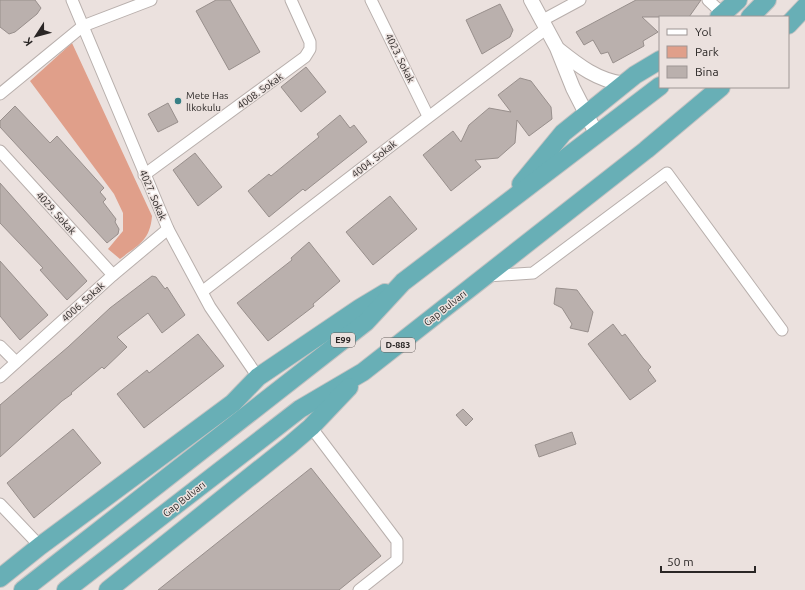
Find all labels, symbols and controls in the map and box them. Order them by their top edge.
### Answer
north arrow [16,16,56,56]
legend [659,16,789,88]
text: Yol [695,25,712,38]
street label: 4023. Sokak [383,31,417,85]
text: K [21,35,35,48]
text: Park [695,45,719,58]
text: Bina [695,65,719,78]
street label: 4008. Sokak [235,71,285,111]
place label: Mete Has İlkokulu [186,90,228,113]
marker: Mete Has İlkokulu [173,96,183,106]
street label: 4004. Sokak [349,138,399,180]
street label: 4027. Sokak [137,168,169,222]
street label: 4029. Sokak [34,189,78,237]
street label: 4006. Sokak [59,280,107,324]
street label: Gap Bulvarı [422,288,468,328]
road number: E99 [331,333,355,347]
road number: D-883 [381,338,415,352]
street label: Gap Bulvarı [161,479,207,519]
scale bar [661,548,755,574]
text: 50 m [667,555,694,568]

